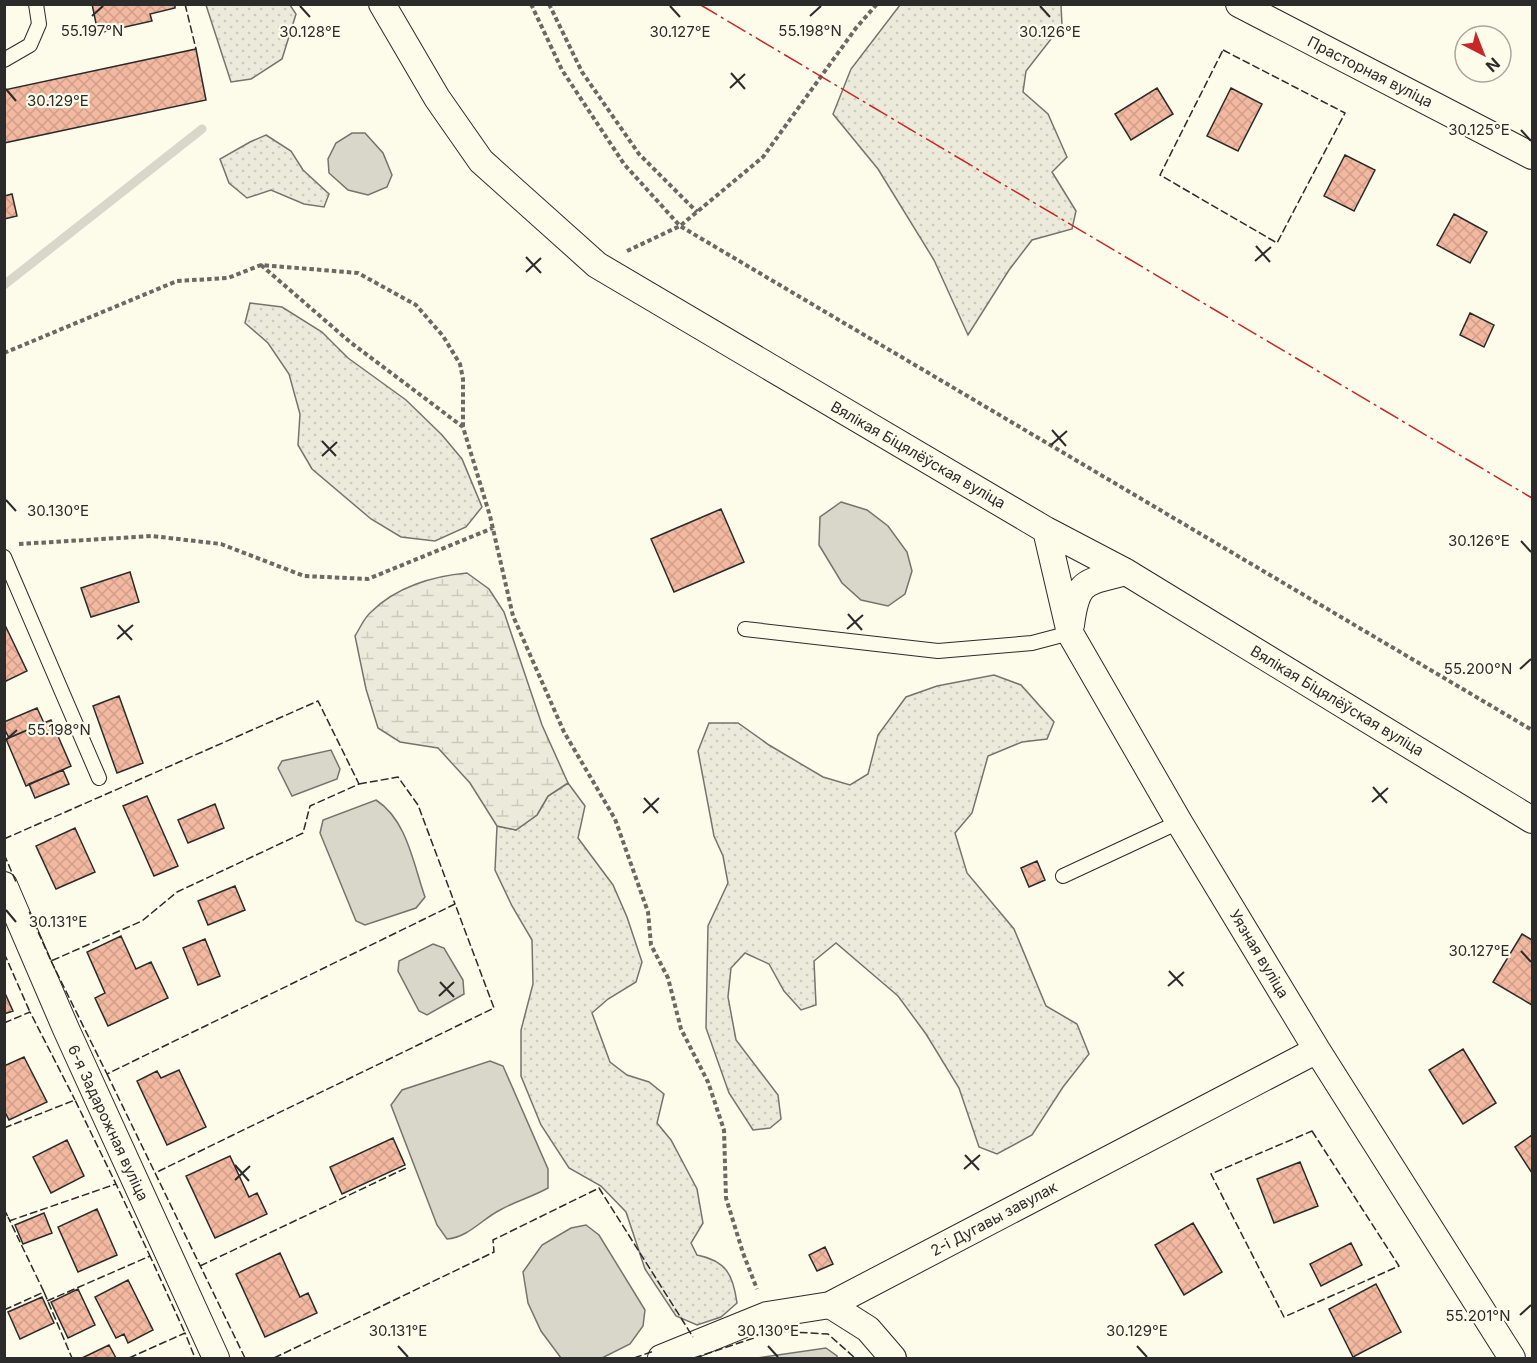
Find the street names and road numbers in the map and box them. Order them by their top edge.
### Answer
street label: Прасторная вуліца [1304,32,1436,111]
street label: Вялікая Біцялёўская вуліца [827,397,1009,512]
street label: Вялікая Біцялёўская вуліца [1247,641,1427,760]
street label: Уязная вуліца [1226,906,1293,1001]
street label: 6-я Задарожная вуліца [64,1042,153,1204]
street label: 2-і Дугавы завулак [927,1177,1060,1260]

